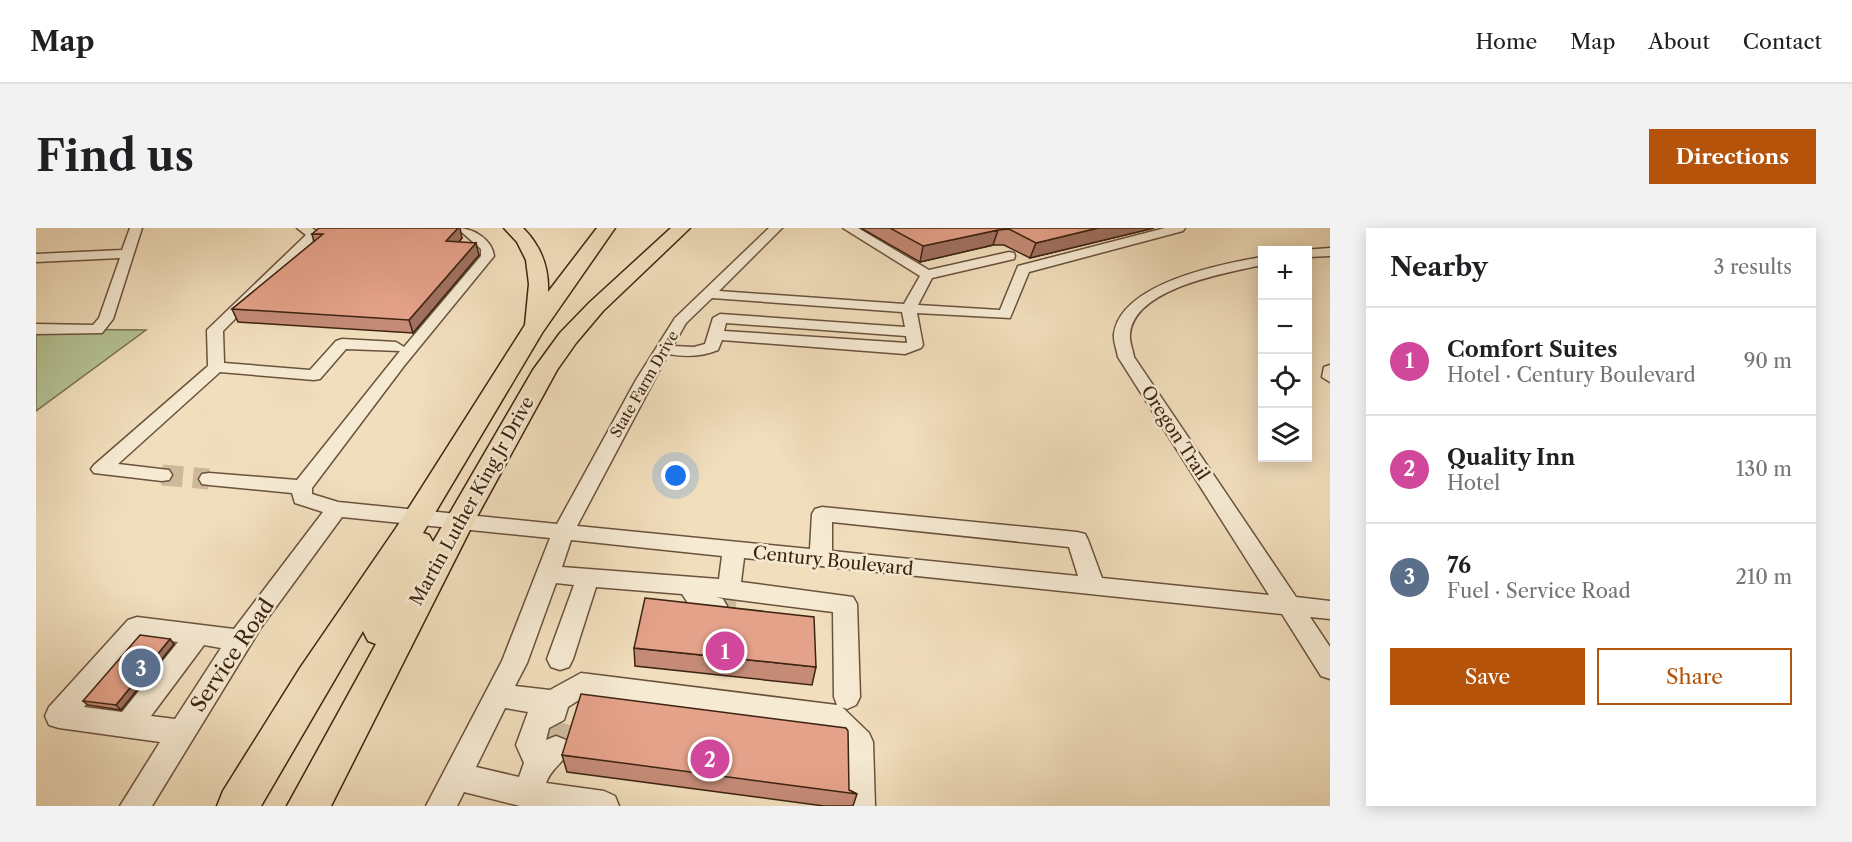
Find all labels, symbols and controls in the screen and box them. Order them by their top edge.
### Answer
text: Map [30,24,94,58]
text: Home [1476,29,1537,54]
text: Map [1570,29,1615,54]
text: About [1648,29,1710,54]
text: Contact [1743,29,1822,54]
button: Directions [1649,129,1816,184]
text: Find us [36,130,194,182]
map controls [1258,246,1312,462]
button: + [1258,246,1312,300]
text: Nearby [1390,251,1488,283]
text: 3 results [1714,255,1792,279]
button: − [1258,300,1312,354]
street label: State Farm Drive [606,327,682,441]
text: Comfort Suites [1447,336,1617,363]
text: 1 [1405,349,1414,373]
text: 90 m [1744,349,1792,373]
button: locate [1258,354,1312,408]
text: Hotel · Century Boulevard [1447,363,1696,387]
street label: Oregon Trail [1136,381,1214,485]
street label: Martin Luther King Jr Drive [405,393,539,609]
button: layers [1258,408,1312,462]
text: Quality Inn [1447,444,1575,471]
text: 2 [1404,457,1415,481]
text: 130 m [1736,457,1792,481]
your location [661,461,690,490]
text: Hotel [1447,471,1500,495]
street label: Century Boulevard [752,542,914,580]
text: 76 [1447,552,1471,579]
text: 3 [1404,565,1415,589]
text: 210 m [1735,565,1792,589]
text: Fuel · Service Road [1447,579,1631,603]
street label: Service Road [185,593,279,716]
pin: 1 [706,628,744,674]
pin: 3 [122,646,160,690]
button: Save [1390,648,1585,705]
button: Share [1597,648,1792,705]
pin: 2 [690,736,730,782]

